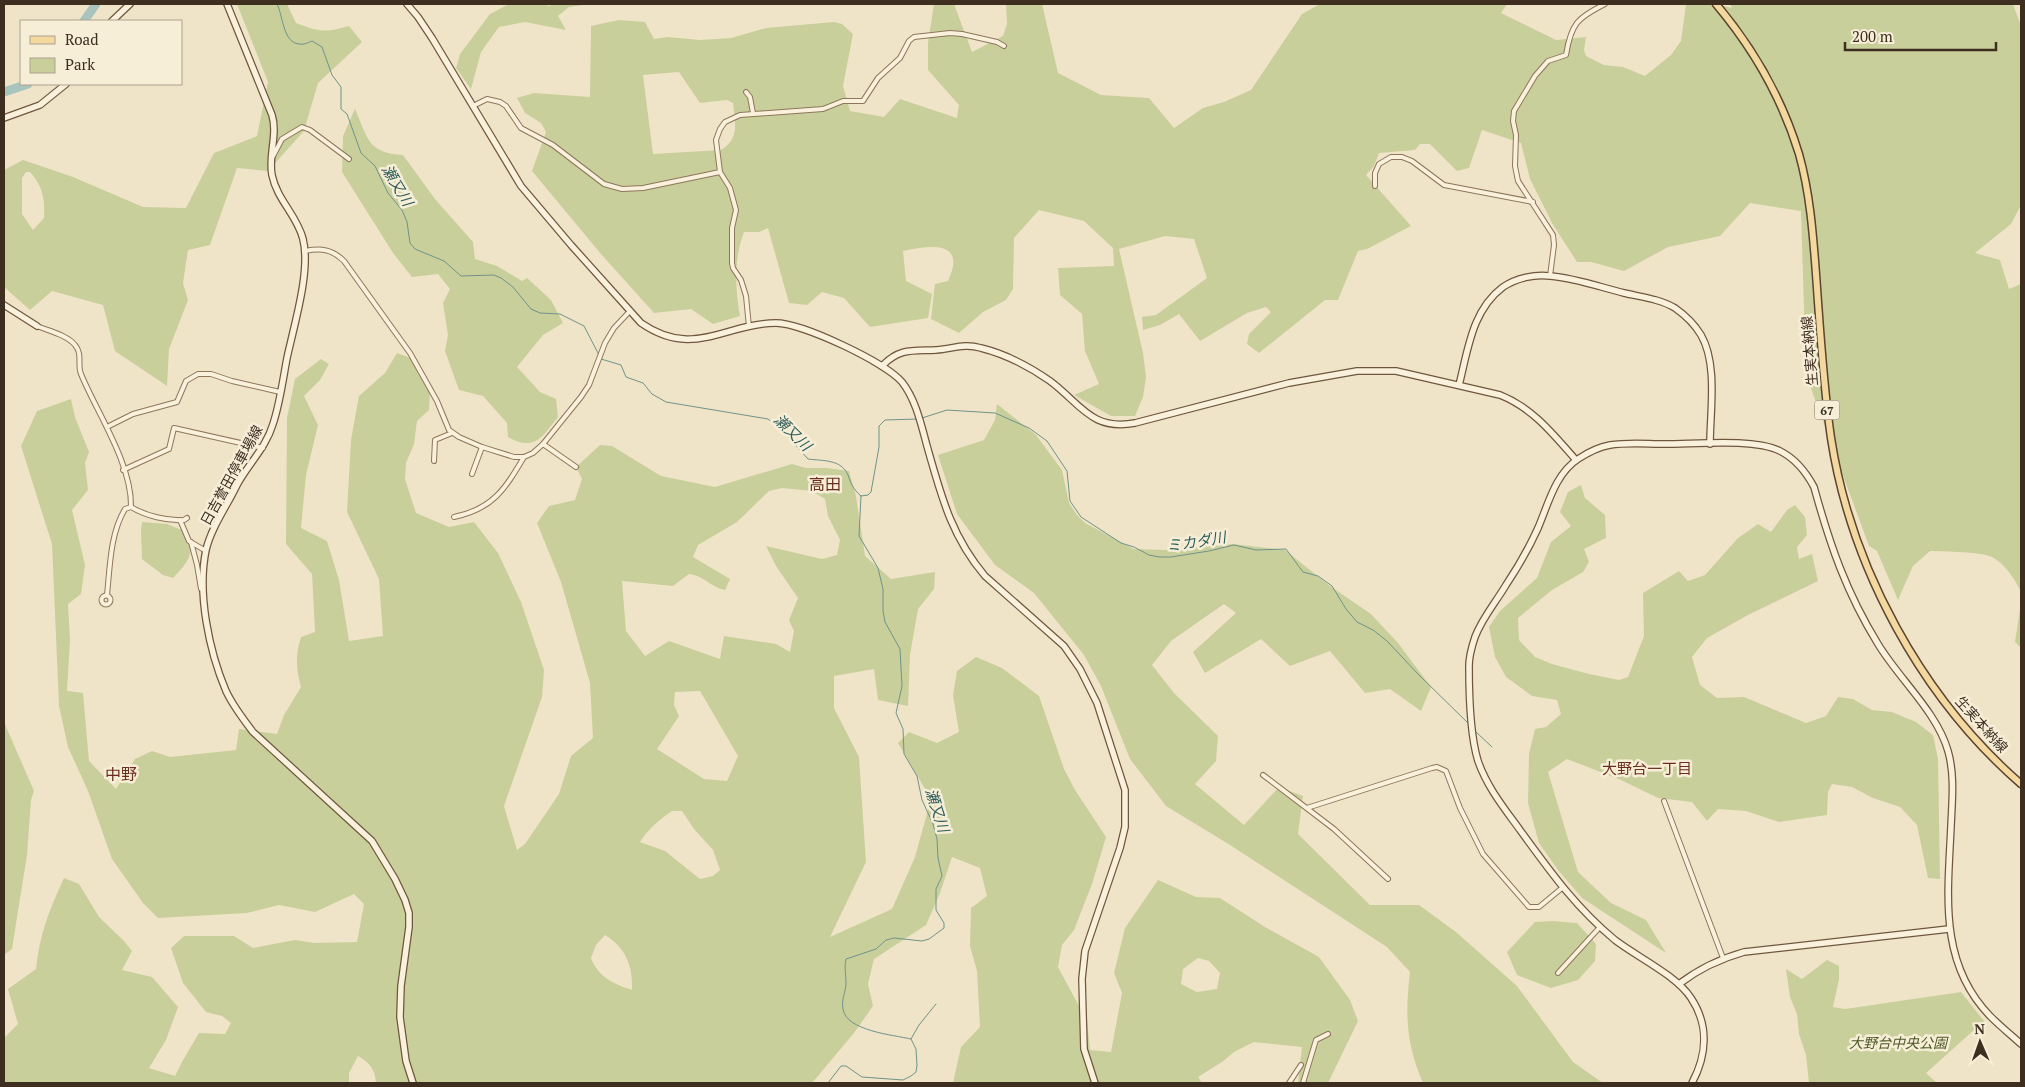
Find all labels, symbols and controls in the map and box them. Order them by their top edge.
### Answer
legend [20,20,182,85]
scale bar [1845,20,1996,52]
text: 200 m [1852,26,1893,46]
text: Road [65,29,98,49]
text: Park [65,54,95,74]
water label: 瀬又川 [378,161,419,211]
street label: 生実本納線 [1796,315,1822,387]
road number: 67 [1814,400,1840,420]
water label: 瀬又川 [770,409,818,456]
street label: 日吉誉田停車場線 [196,421,266,529]
district label: 高田 [809,473,841,495]
water label: ミカダ川 [1165,526,1229,556]
street label: 生実本納線 [1952,692,2012,756]
district label: 大野台一丁目 [1602,758,1692,778]
district label: 中野 [105,763,137,785]
water label: 瀬又川 [922,786,955,836]
north arrow [1955,1017,2005,1067]
text: N [1974,1019,1986,1038]
park label: 大野台中央公園 [1849,1033,1949,1052]

